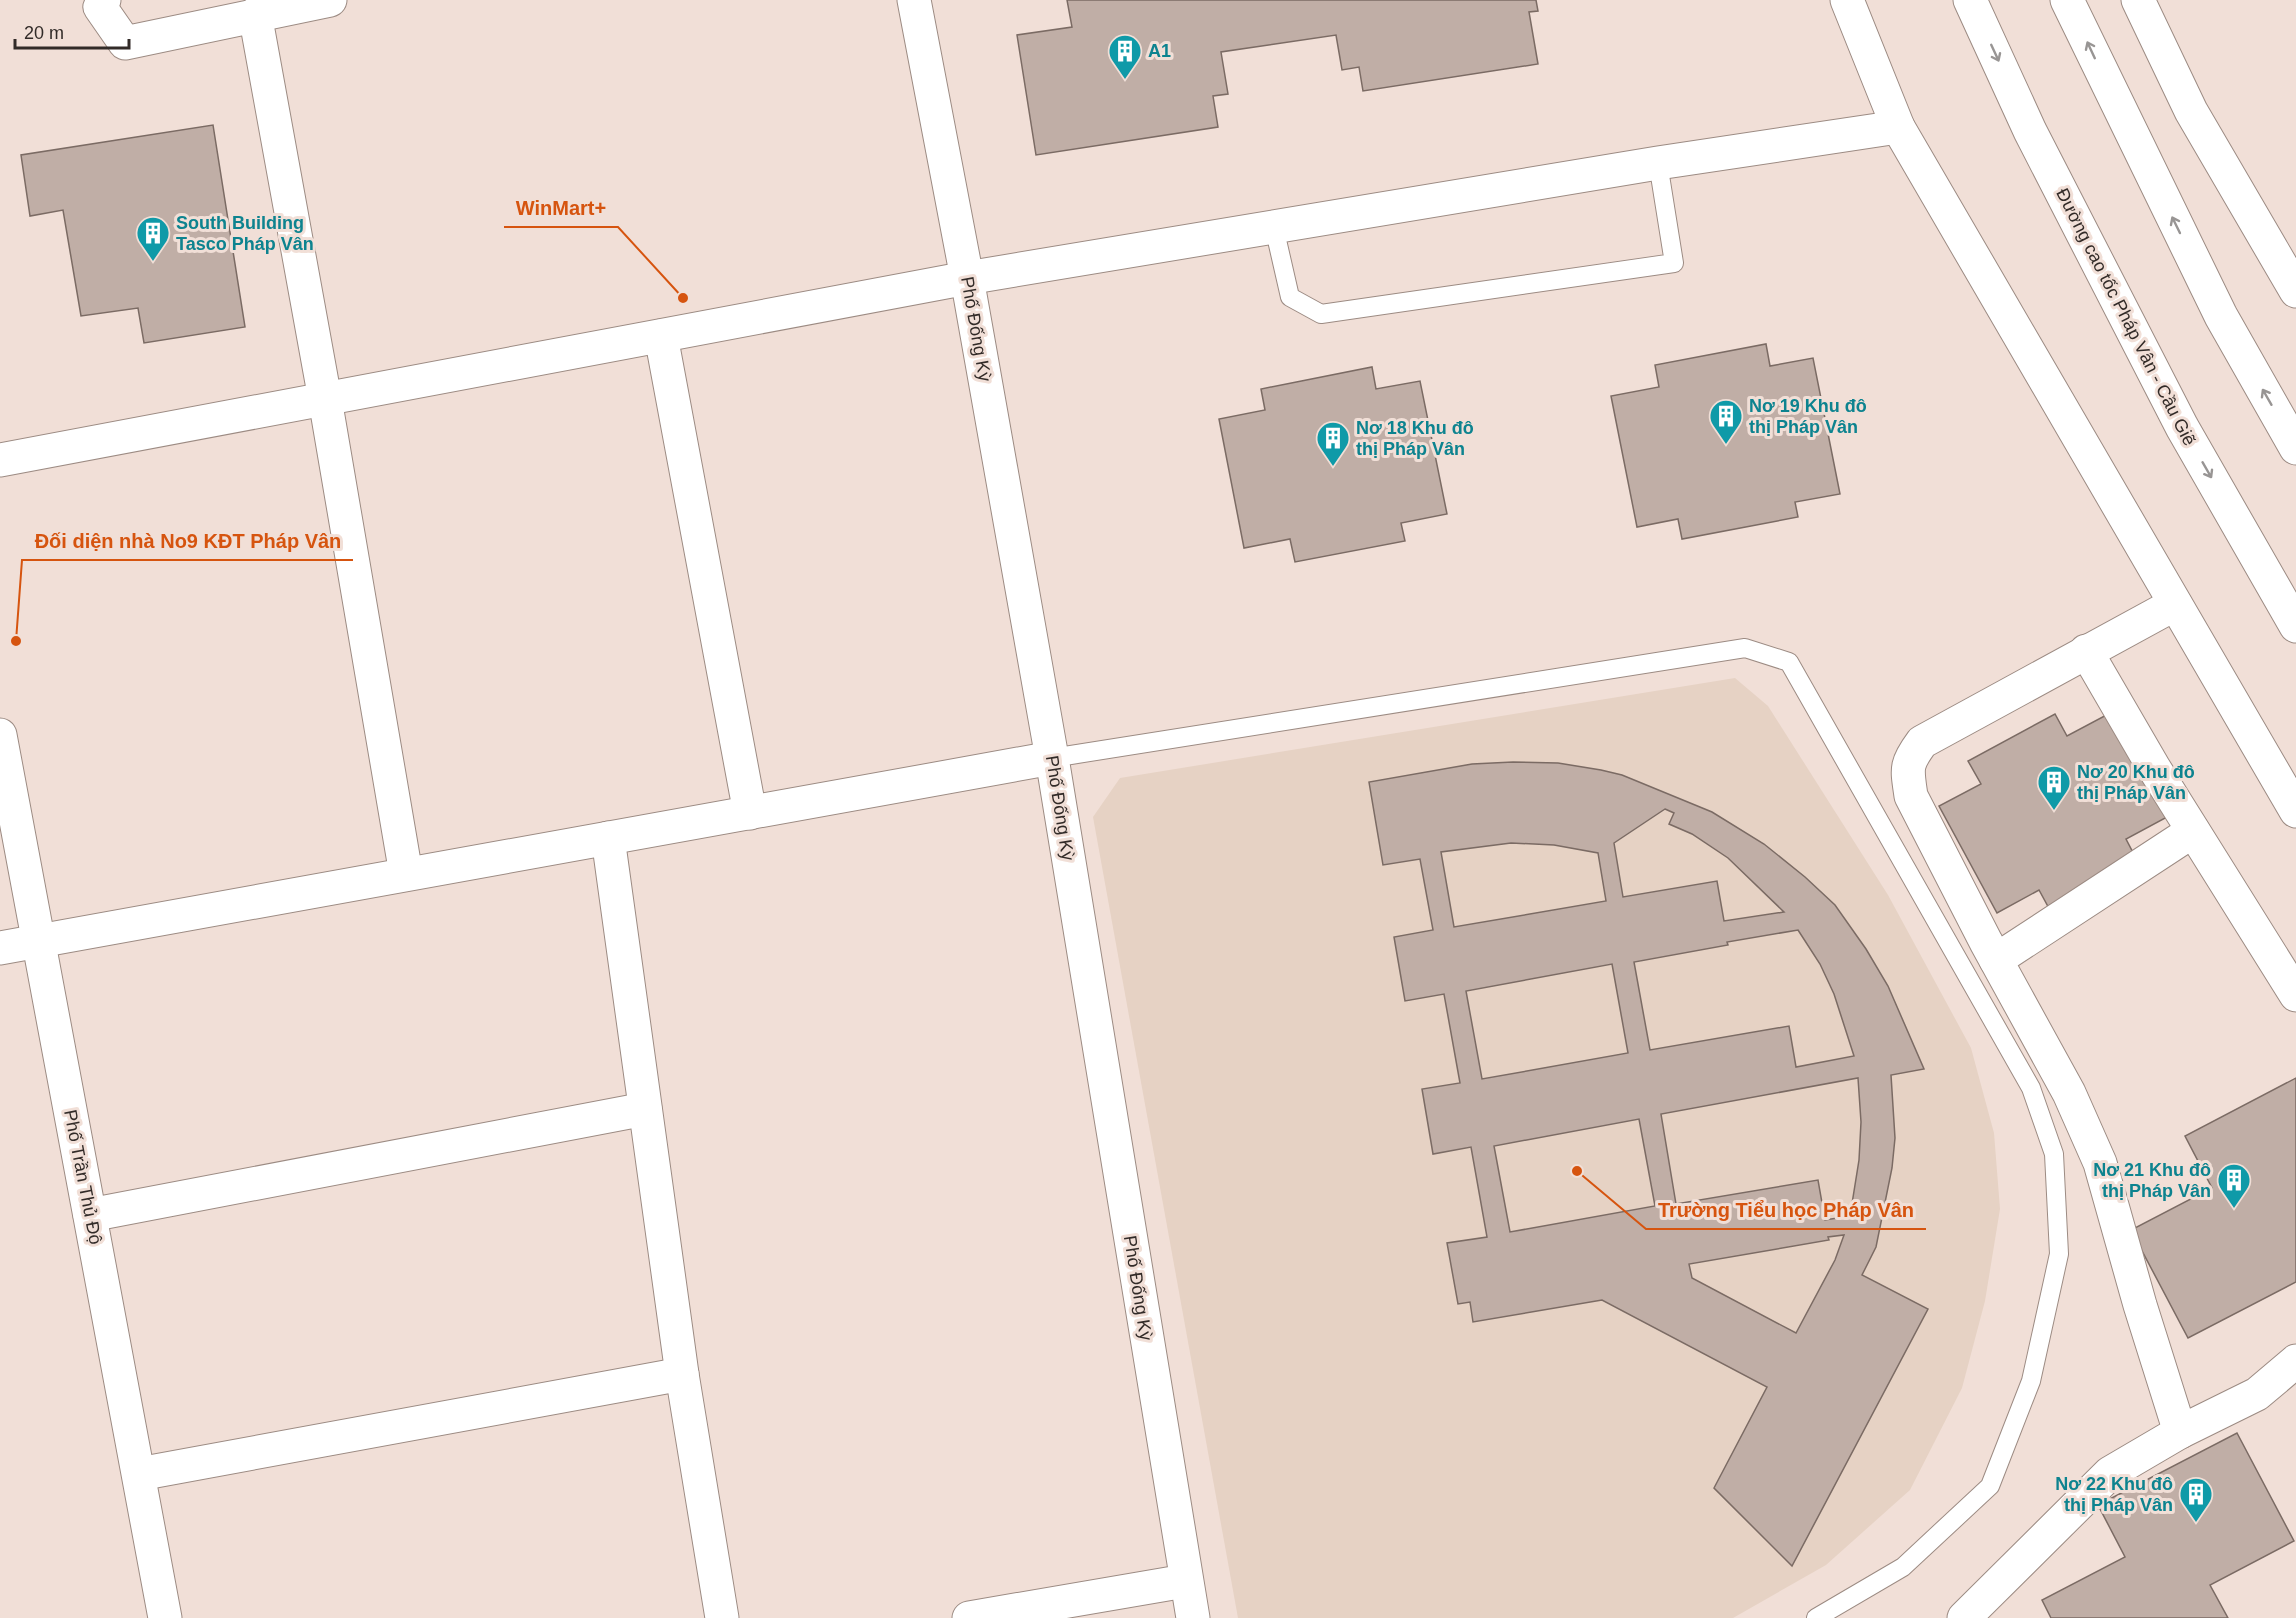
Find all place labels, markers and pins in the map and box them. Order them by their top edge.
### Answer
building icon: A1 [1107,33,1143,80]
place label: A1 [1148,41,1171,61]
callout: WinMart+ [504,189,618,227]
place label: South Building Tasco Pháp Vân [176,213,314,254]
building icon: South Building Tasco Pháp Vân [135,215,171,262]
place label: Nơ 19 Khu đô thị Pháp Vân [1749,396,1867,437]
building icon: Nơ 19 Khu đô thị Pháp Vân [1708,398,1744,445]
place label: Nơ 18 Khu đô thị Pháp Vân [1356,418,1474,459]
building icon: Nơ 18 Khu đô thị Pháp Vân [1315,420,1351,467]
callout: Đối diện nhà No9 KĐT Pháp Vân [22,522,353,560]
place label: Nơ 20 Khu đô thị Pháp Vân [2077,762,2195,803]
building icon: Nơ 20 Khu đô thị Pháp Vân [2036,764,2072,811]
place label: Nơ 21 Khu đô thị Pháp Vân [2093,1160,2211,1201]
building icon: Nơ 21 Khu đô thị Pháp Vân [2216,1162,2252,1209]
callout: Trường Tiểu học Pháp Vân [1646,1191,1926,1229]
place label: Nơ 22 Khu đô thị Pháp Vân [2055,1474,2173,1515]
building icon: Nơ 22 Khu đô thị Pháp Vân [2178,1476,2214,1523]

